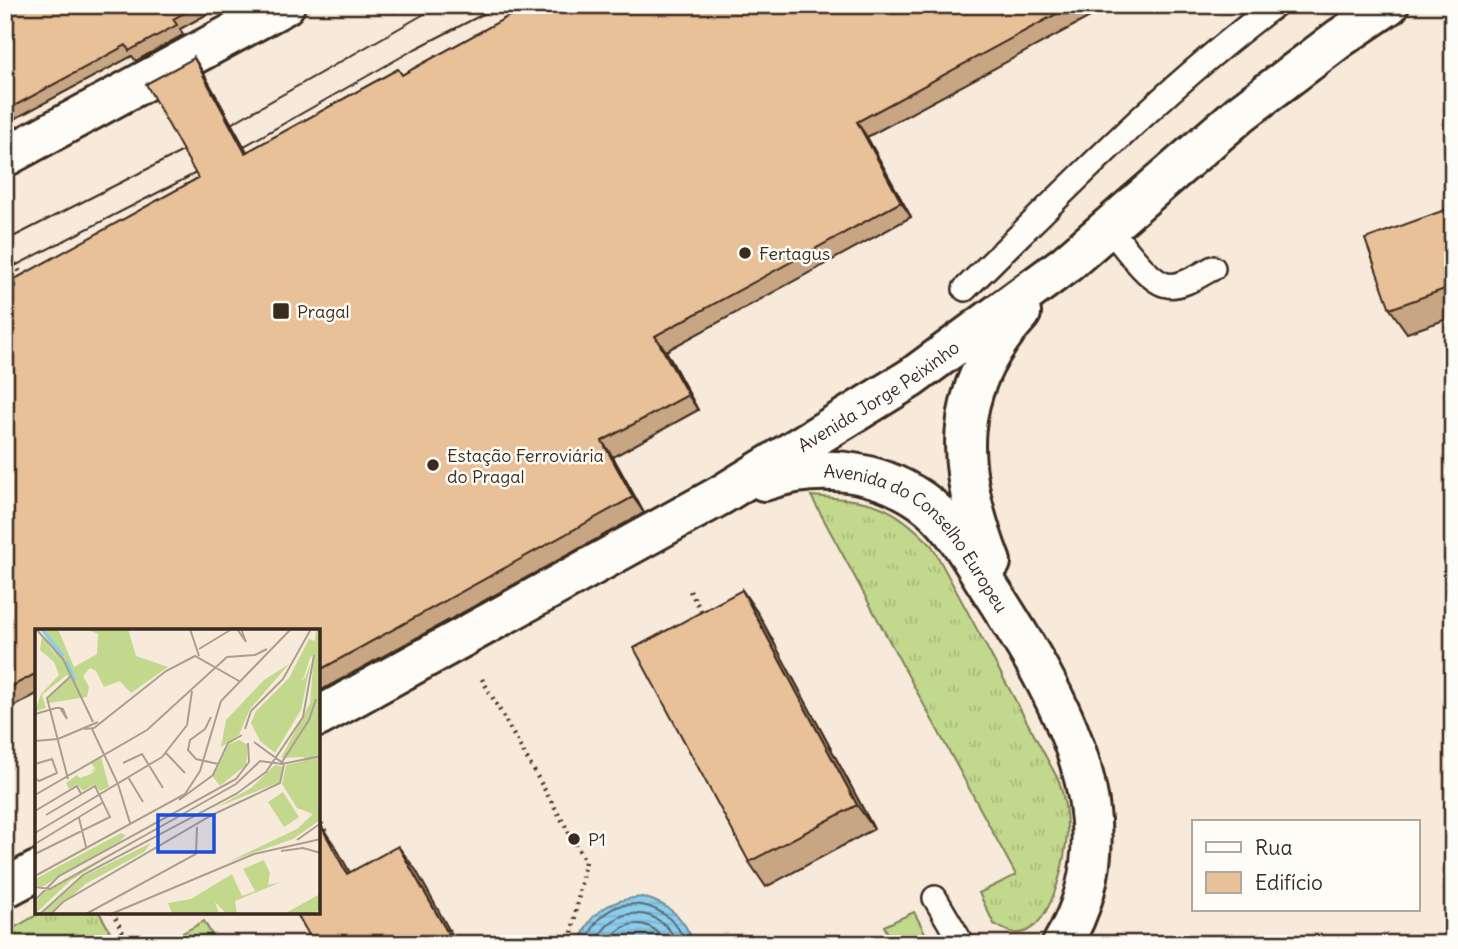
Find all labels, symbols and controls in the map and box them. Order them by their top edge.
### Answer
place label: Fertagus [759,242,830,265]
marker: Fertagus [737,245,753,261]
place label: Pragal [297,300,350,323]
marker: Pragal [271,301,291,321]
street label: Avenida Jorge Peixinho [793,335,963,457]
place label: Estação Ferroviária do Pragal [447,444,604,488]
marker: Estação Ferroviária do Pragal [425,457,441,473]
street label: Avenida do Conselho Europeu [824,459,1013,617]
inset map [35,629,320,914]
legend [1192,820,1420,911]
place label: P1 [588,828,606,851]
marker: P1 [566,831,582,847]
text: Rua [1255,834,1292,861]
text: Edifício [1255,869,1323,896]

